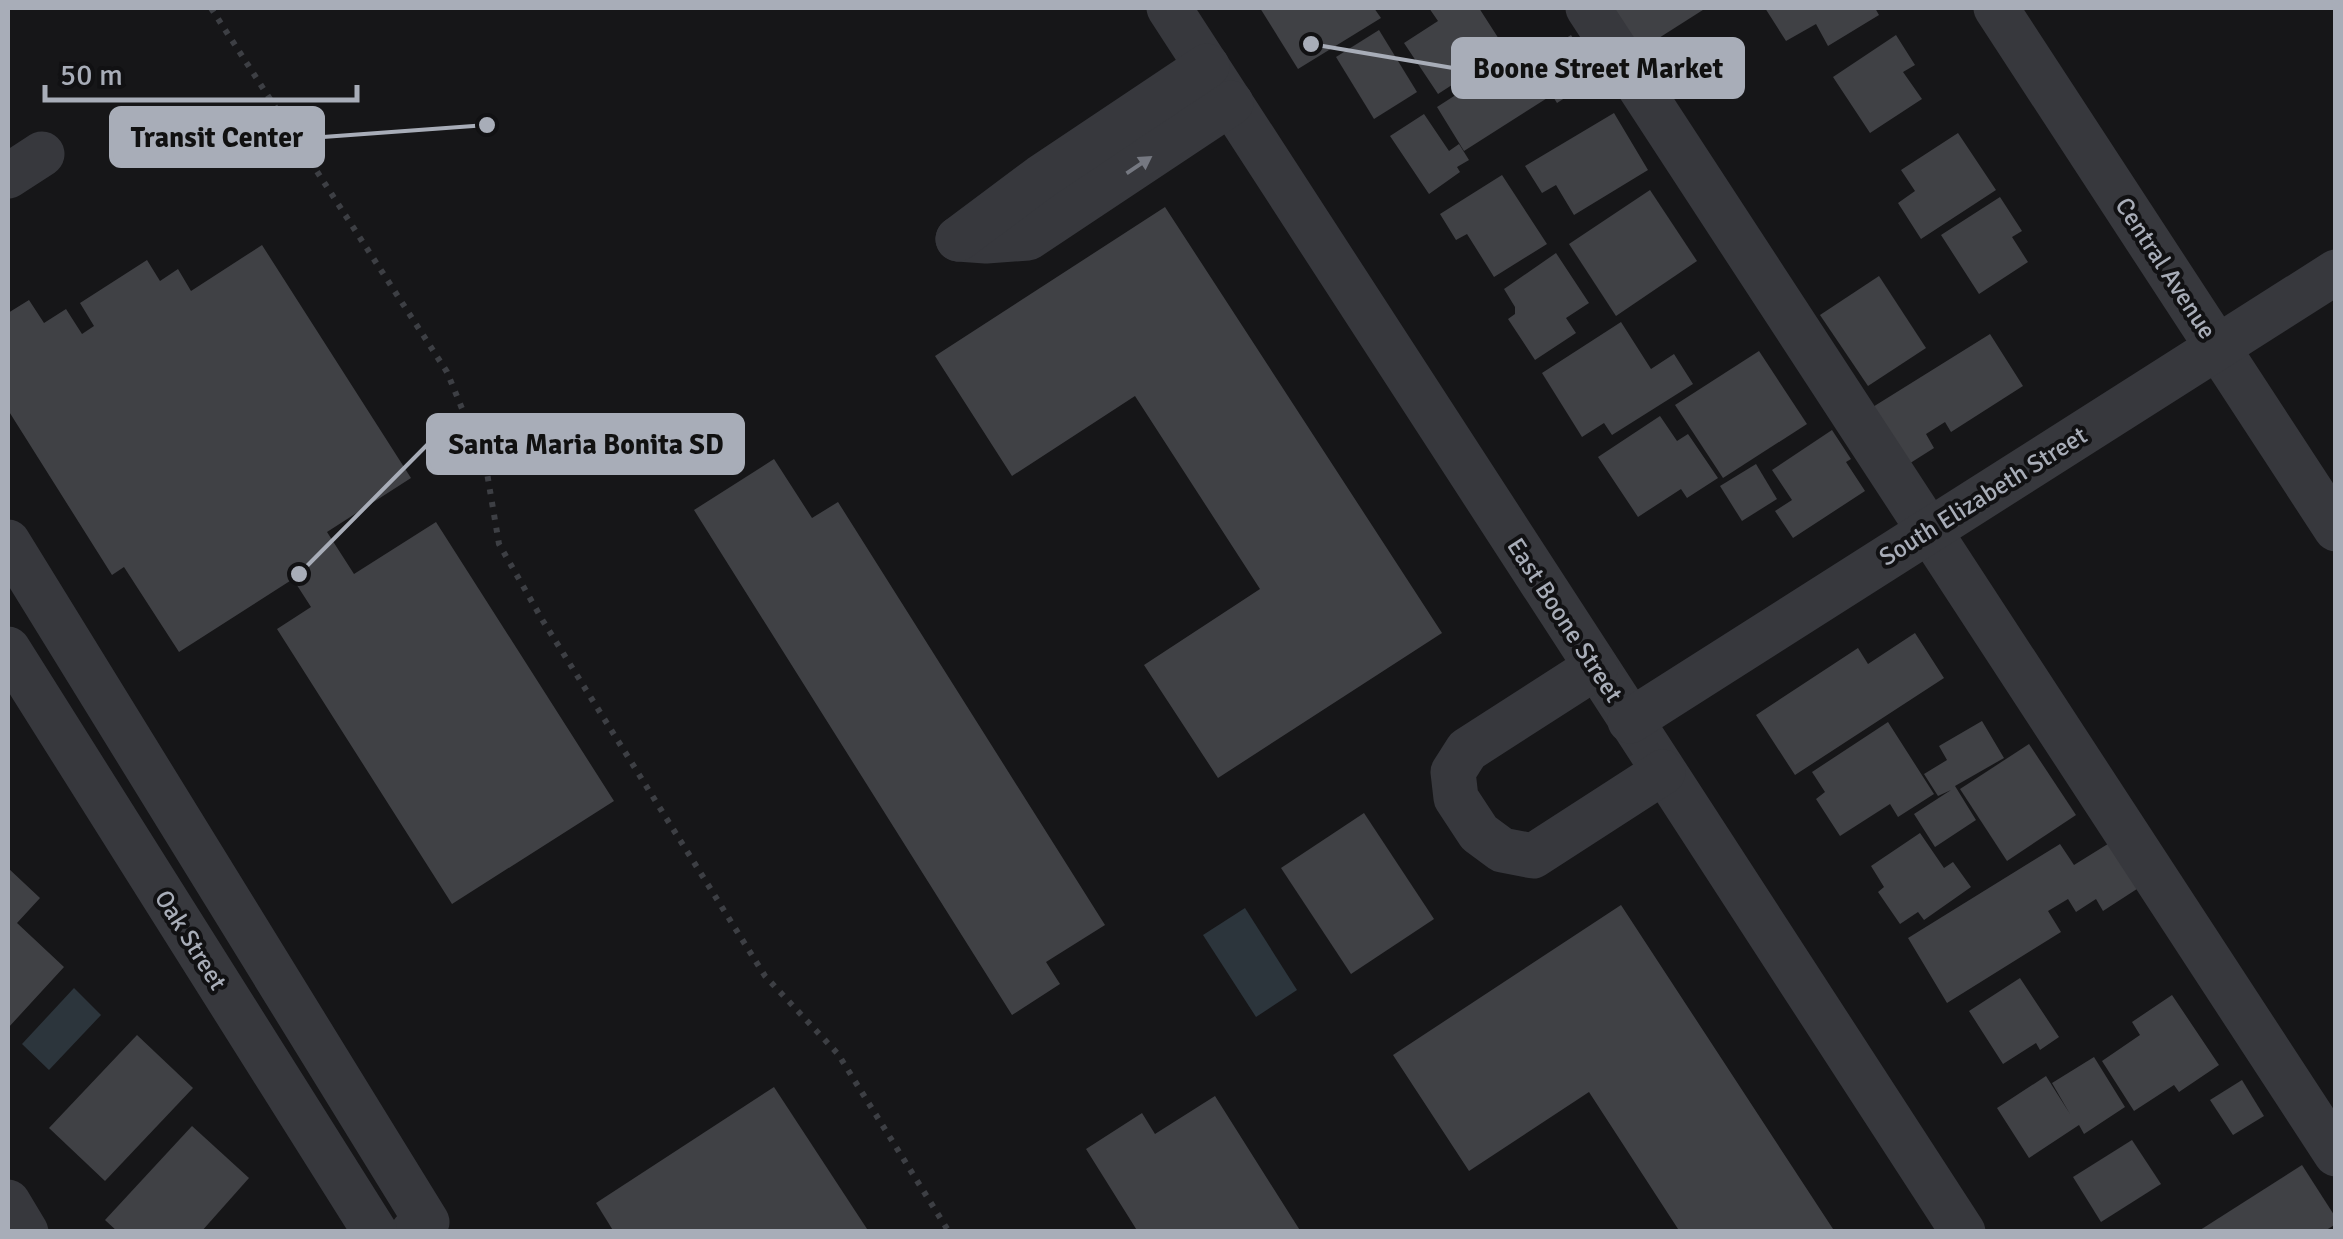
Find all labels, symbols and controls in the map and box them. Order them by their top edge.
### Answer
callout: Boone Street Market [1453,39,1743,97]
scale bar [45,40,358,102]
text: Boone Street Market [1473,52,1724,86]
text: 50 m [60,57,123,94]
callout: Transit Center [111,108,323,166]
text: Transit Center [131,121,304,155]
one-way arrow [1125,156,1152,175]
street label: Central Avenue [2109,191,2223,345]
callout: Santa Maria Bonita SD [428,415,743,473]
street label: South Elizabeth Street [1873,419,2093,572]
text: Santa Maria Bonita SD [448,428,724,462]
street label: East Boone Street [1500,532,1630,708]
street label: Oak Street [148,884,234,996]

